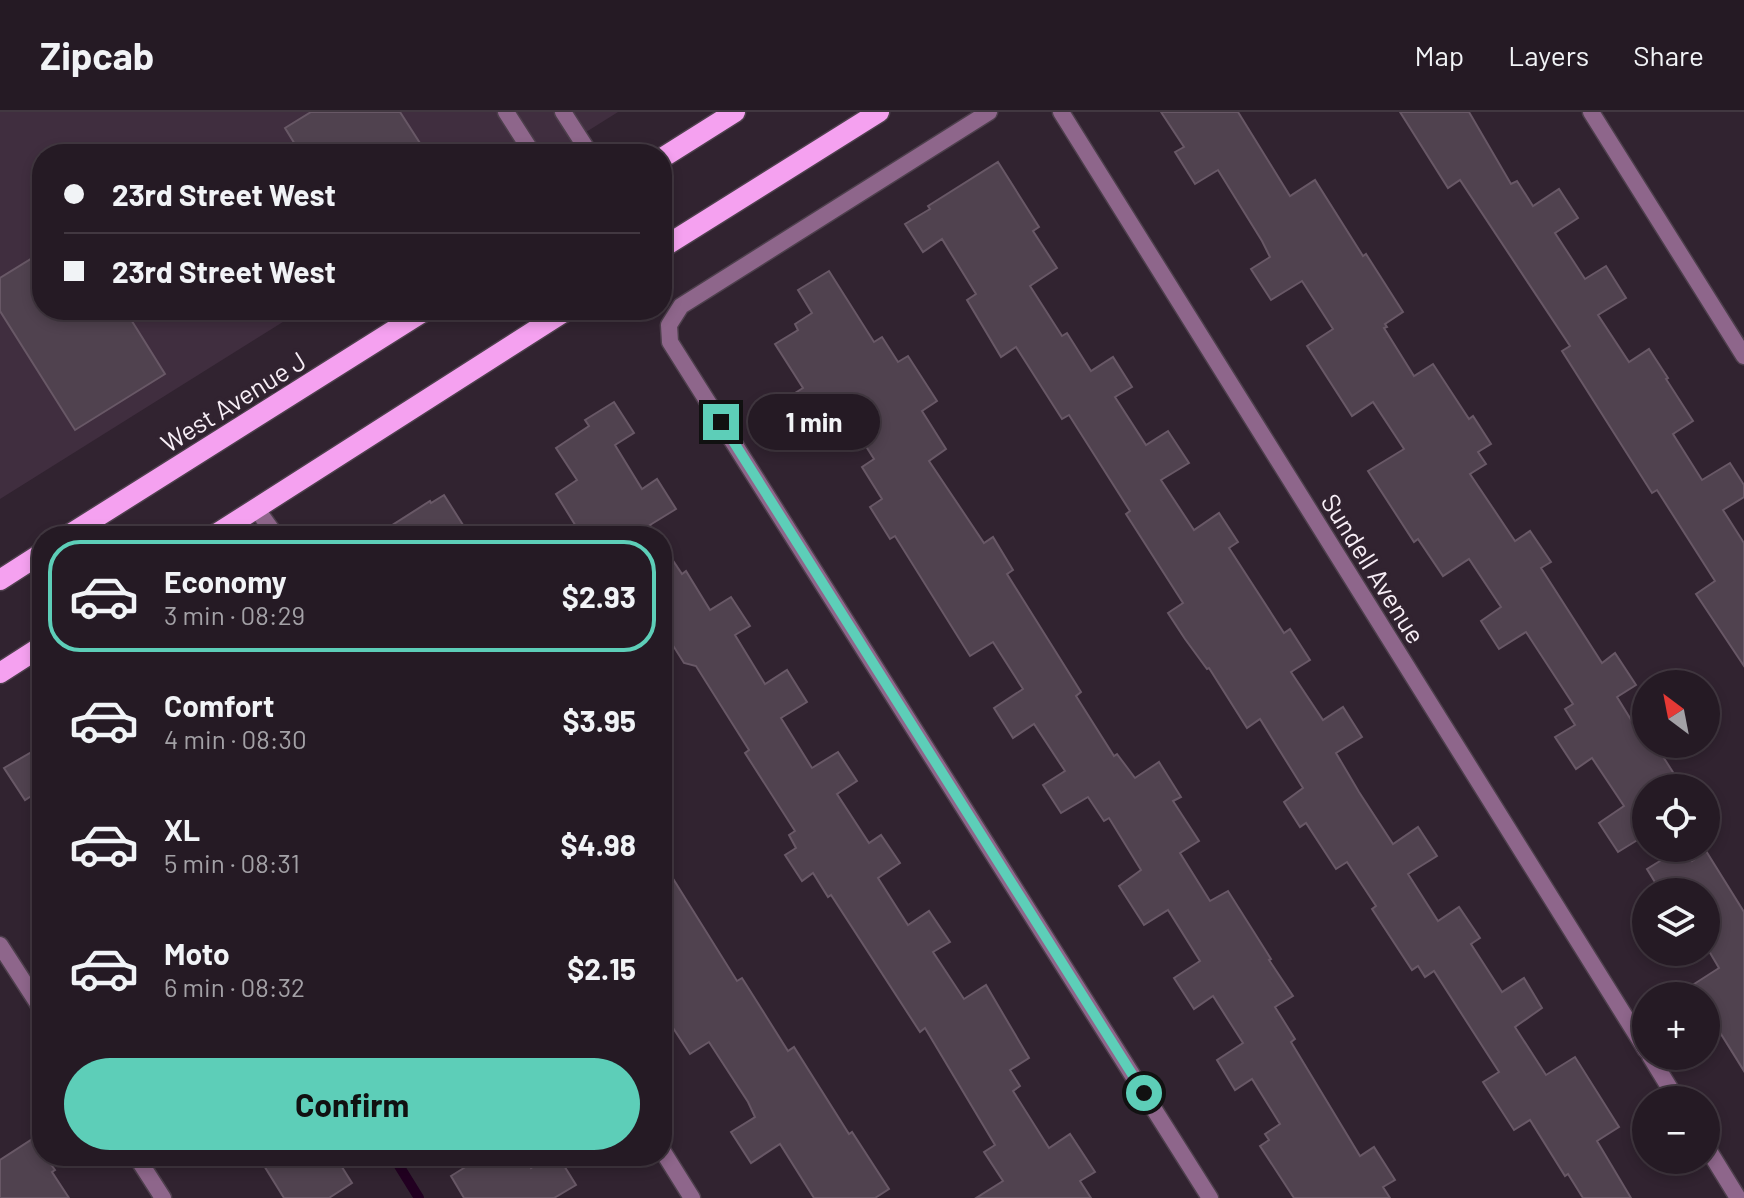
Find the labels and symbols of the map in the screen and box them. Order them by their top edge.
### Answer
street label: West Avenue J [155,344,311,458]
callout: 1 min [749,394,881,450]
route end [703,404,739,440]
street label: Sundell Avenue [1316,487,1432,649]
north arrow [1632,670,1720,758]
route start [1126,1075,1162,1111]

